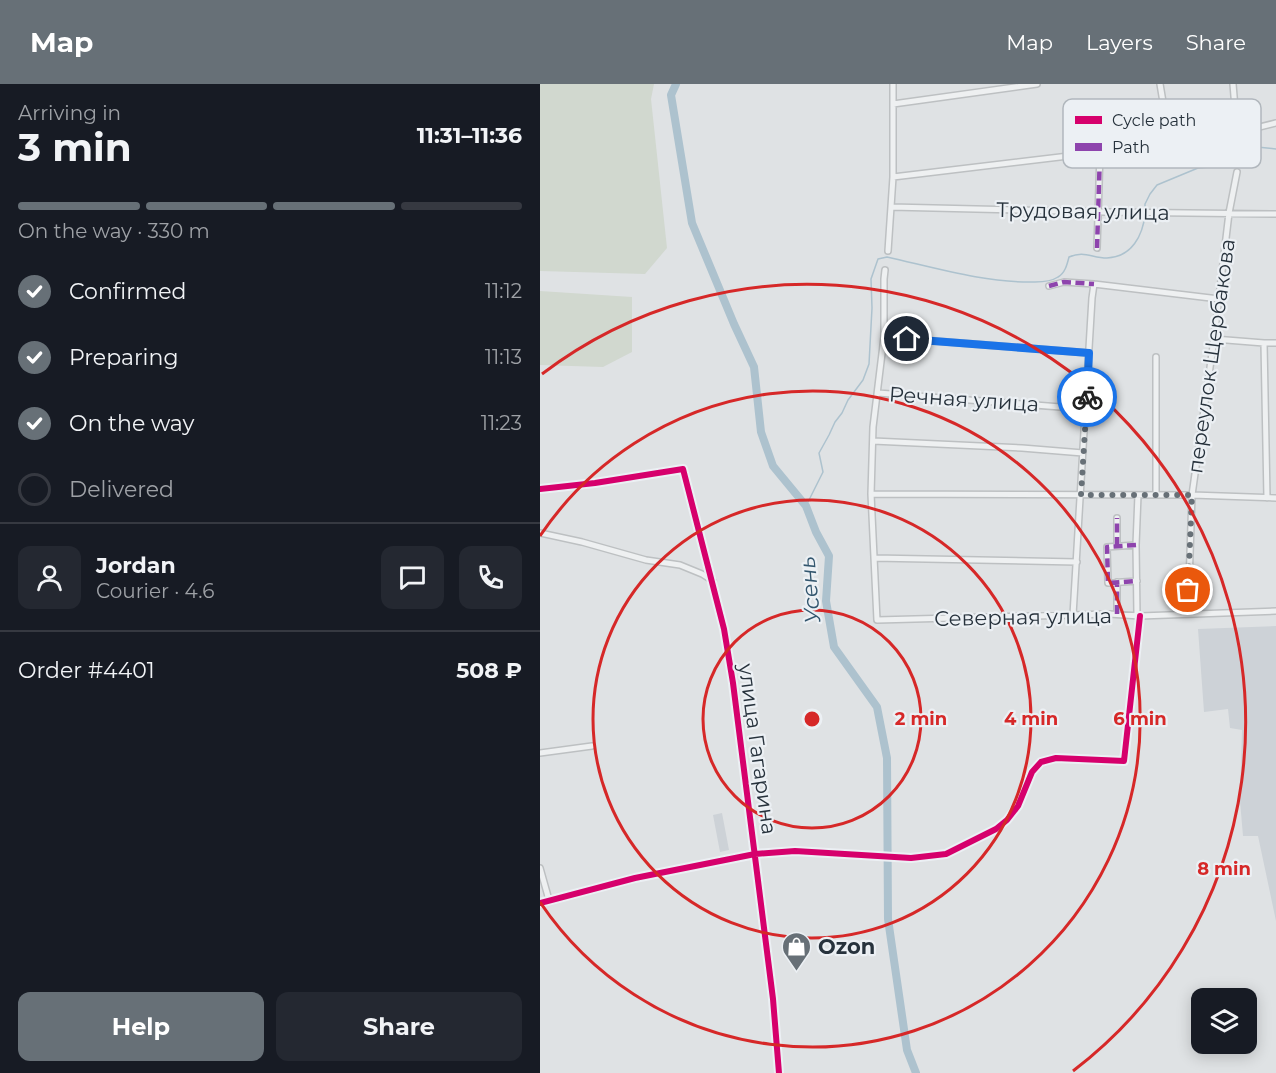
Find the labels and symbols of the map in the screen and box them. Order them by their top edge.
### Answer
legend [1063,99,1261,168]
text: Cycle path [1112,111,1196,130]
text: Path [1112,138,1150,157]
street label: Трудовая улица [996,197,1170,225]
street label: переулок Щербакова [1182,237,1240,475]
pin [881,313,932,364]
courier [1057,367,1117,427]
street label: Речная улица [888,381,1040,417]
water label: Усень [794,555,826,625]
pin [1162,564,1213,615]
street label: Северная улица [934,603,1112,631]
street label: улица Гагарина [733,661,782,836]
text: 2 min [895,708,947,730]
text: 4 min [1004,708,1058,730]
text: 6 min [1113,708,1167,730]
centre of rings [802,709,822,729]
text: 8 min [1197,858,1251,880]
shop icon: Ozon [781,930,813,972]
place label: Ozon [818,934,875,959]

